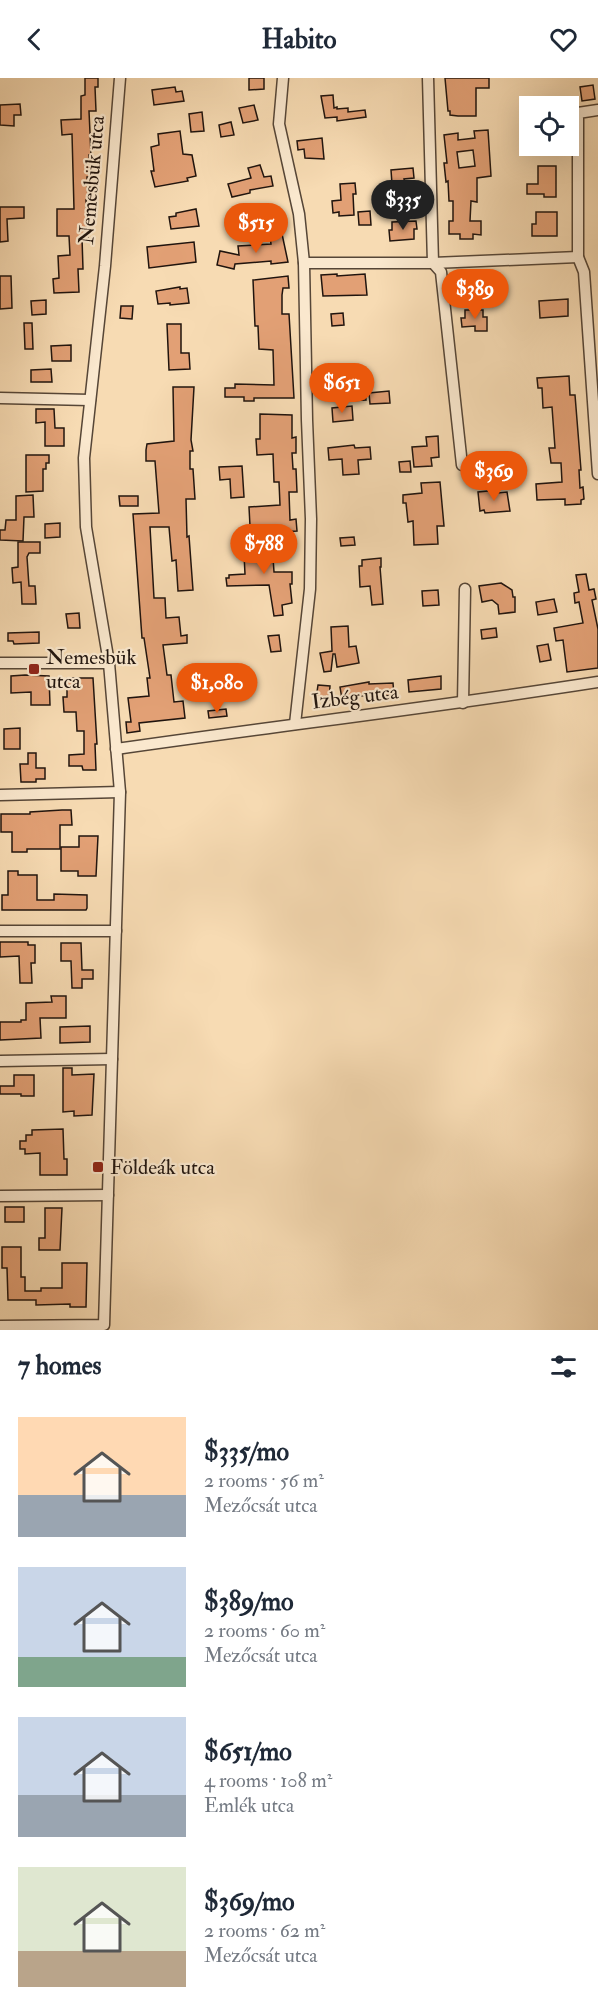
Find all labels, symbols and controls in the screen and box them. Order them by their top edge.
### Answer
icon: back [18,23,51,56]
text: Habito [261,23,337,56]
icon: heart [547,23,580,56]
map controls [519,96,579,156]
button: locate [519,96,579,156]
street label: Nemesbük utca [73,114,111,246]
pin: $335 [367,180,439,231]
text: $335 [385,187,421,212]
pin: $515 [220,203,292,254]
text: $515 [238,210,274,235]
pin: $389 [439,269,511,320]
text: $389 [456,276,494,301]
pin: $651 [306,363,378,414]
text: $651 [323,370,361,395]
pin: $369 [458,451,530,502]
text: $369 [474,458,514,483]
pin: $788 [228,524,300,575]
text: $788 [244,531,284,556]
place label: Nemesbük utca [46,644,137,695]
marker: Nemesbük utca [27,662,41,676]
pin: $1,080 [168,663,266,714]
text: $1,080 [190,670,244,695]
street label: Izbég utca [310,678,400,716]
place label: Földeák utca [110,1154,215,1181]
marker: Földeák utca [91,1160,105,1174]
text: 7 homes [18,1350,101,1382]
icon: filters [547,1350,580,1383]
text: $335/mo [204,1436,289,1468]
icon: home [66,1441,138,1513]
text: 2 rooms · 56 m² [204,1468,324,1493]
text: Mezőcsát utca [204,1493,318,1518]
text: $389/mo [204,1586,294,1618]
icon: home [66,1591,138,1663]
text: 2 rooms · 60 m² [204,1618,325,1643]
text: Mezőcsát utca [204,1643,318,1668]
text: $651/mo [204,1736,292,1768]
icon: home [66,1741,138,1813]
text: 4 rooms · 108 m² [204,1768,332,1793]
text: Emlék utca [204,1793,294,1818]
text: $369/mo [204,1886,294,1918]
icon: home [66,1891,138,1963]
text: 2 rooms · 62 m² [204,1918,325,1943]
text: Mezőcsát utca [204,1943,318,1968]

